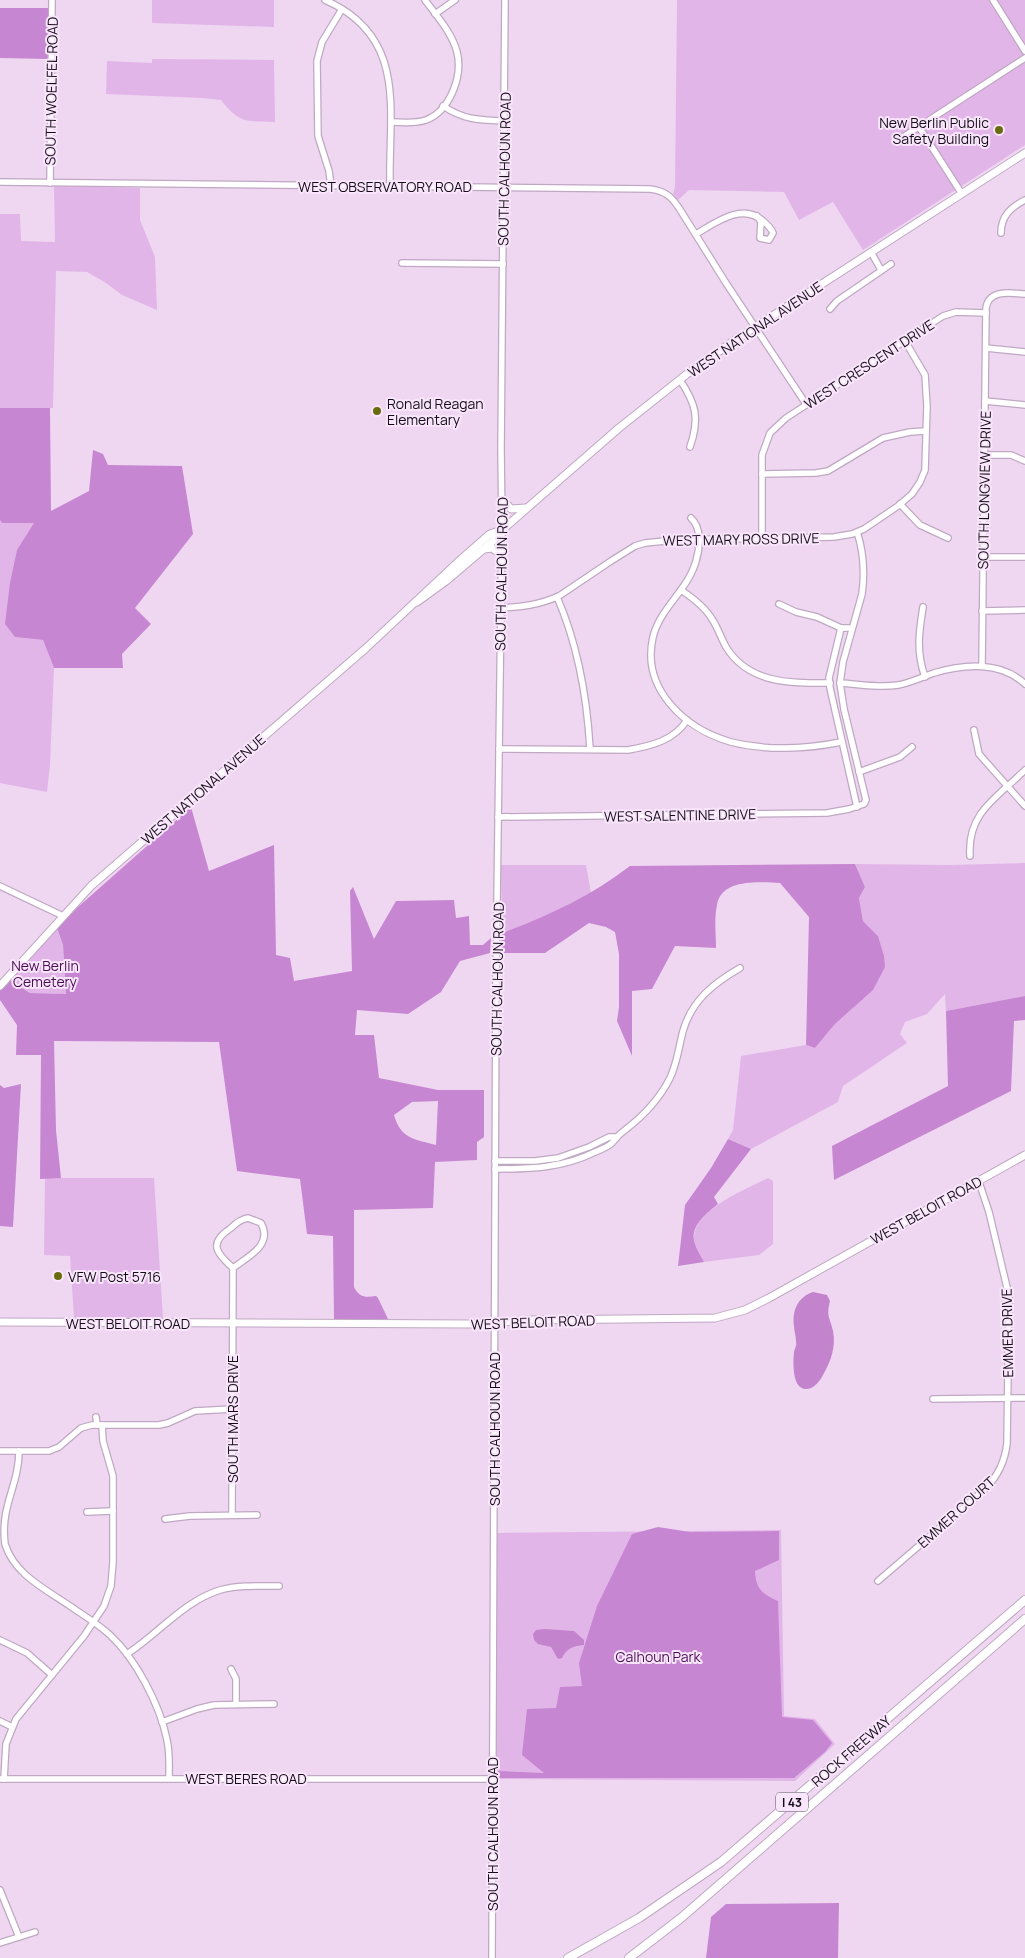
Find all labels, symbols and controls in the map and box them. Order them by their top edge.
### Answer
street label: SOUTH WOELFEL ROAD [40,17,62,165]
street label: SOUTH CALHOUN ROAD [493,92,515,246]
place label: New Berlin Public Safety Building [879,113,989,148]
marker: New Berlin Public Safety Building [993,124,1005,136]
street label: WEST OBSERVATORY ROAD [298,177,472,196]
street label: WEST NATIONAL AVENUE [684,277,826,381]
street label: WEST CRESCENT DRIVE [800,315,938,413]
place label: Ronald Reagan Elementary [387,394,484,429]
marker: Ronald Reagan Elementary [371,405,383,417]
street label: SOUTH LONGVIEW DRIVE [973,410,995,570]
street label: SOUTH CALHOUN ROAD [490,497,512,651]
street label: WEST MARY ROSS DRIVE [663,528,819,550]
street label: WEST NATIONAL AVENUE [137,730,269,848]
street label: WEST SALENTINE DRIVE [604,804,756,826]
street label: SOUTH CALHOUN ROAD [486,902,508,1056]
park label: New Berlin Cemetery [11,956,79,991]
street label: WEST BELOIT ROAD [867,1171,985,1249]
place label: VFW Post 5716 [68,1267,161,1286]
marker: VFW Post 5716 [52,1270,64,1282]
street label: EMMER DRIVE [997,1288,1017,1378]
street label: WEST BELOIT ROAD [470,1310,596,1334]
street label: WEST BELOIT ROAD [66,1314,190,1333]
street label: SOUTH CALHOUN ROAD [485,1352,504,1506]
street label: SOUTH MARS DRIVE [223,1355,242,1483]
street label: EMMER COURT [913,1472,999,1552]
park label: Calhoun Park [616,1647,702,1666]
street label: ROCK FREEWAY [807,1711,895,1791]
street label: SOUTH CALHOUN ROAD [483,1757,502,1911]
street label: WEST BERES ROAD [185,1769,307,1788]
road number: I 43 [776,1792,808,1811]

